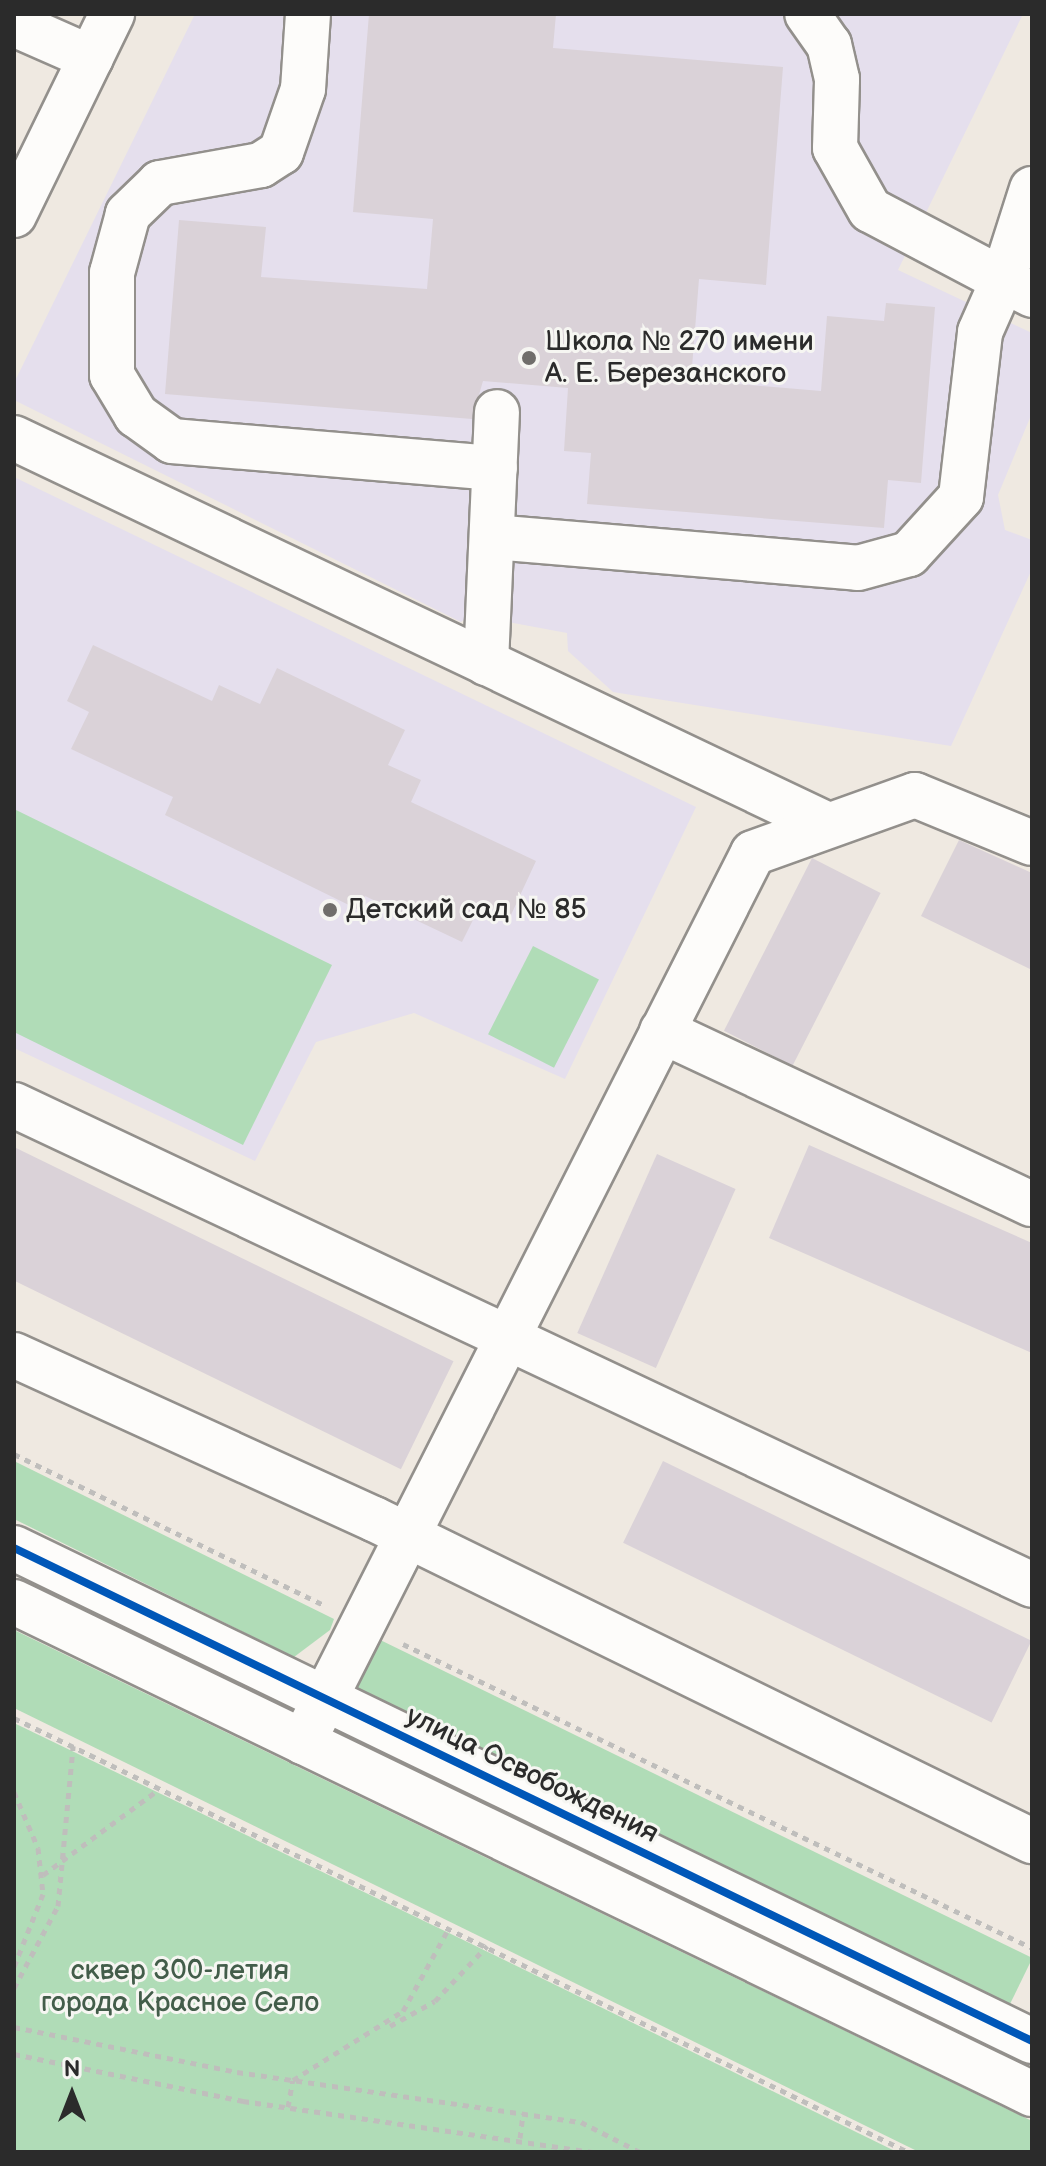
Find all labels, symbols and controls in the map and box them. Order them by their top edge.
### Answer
place label: Школа № 270 имени А. Е. Березанского [545,325,814,391]
marker: Школа № 270 имени А. Е. Березанского [520,349,538,367]
place label: Детский сад № 85 [346,893,587,927]
marker: Детский сад № 85 [321,901,339,919]
street label: улица Освобождения [400,1699,664,1851]
park label: сквер 300-летия города Красное Село [41,1954,319,2020]
north arrow [32,2054,112,2134]
text: N [64,2056,80,2083]

